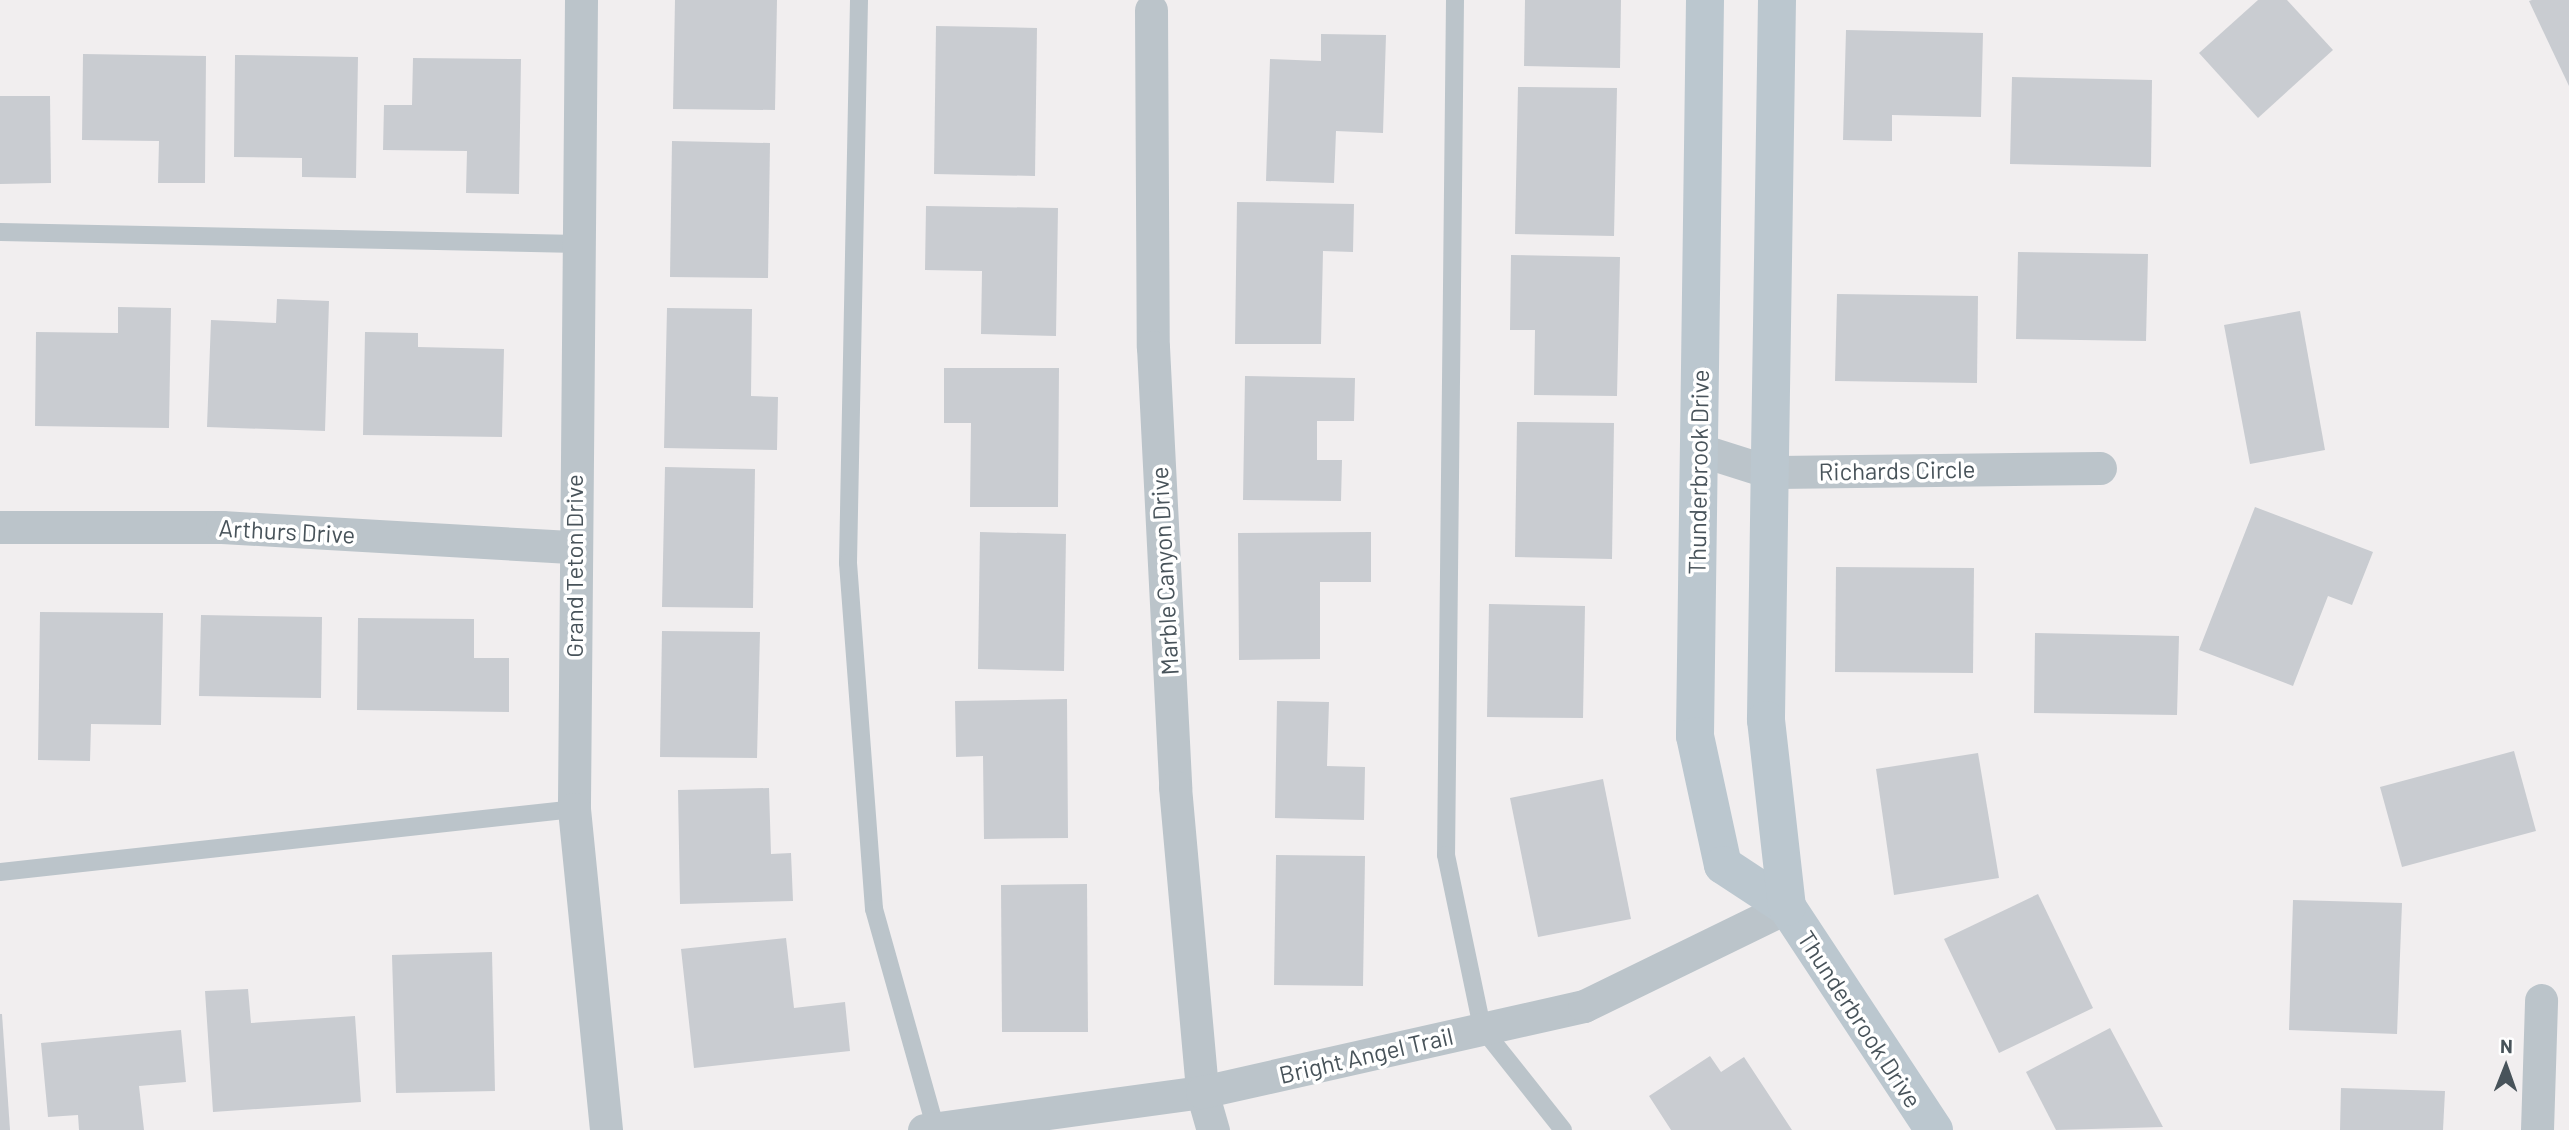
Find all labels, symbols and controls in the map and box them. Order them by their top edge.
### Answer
street label: Thunderbrook Drive [1682,369,1714,575]
street label: Richards Circle [1818,454,1976,486]
street label: Marble Canyon Drive [1144,466,1184,676]
street label: Grand Teton Drive [560,474,588,658]
street label: Arthurs Drive [218,513,356,549]
street label: Thunderbrook Drive [1792,925,1928,1113]
street label: Bright Angel Trail [1276,1021,1456,1089]
north arrow [2471,1032,2541,1102]
text: N [2500,1034,2513,1057]

